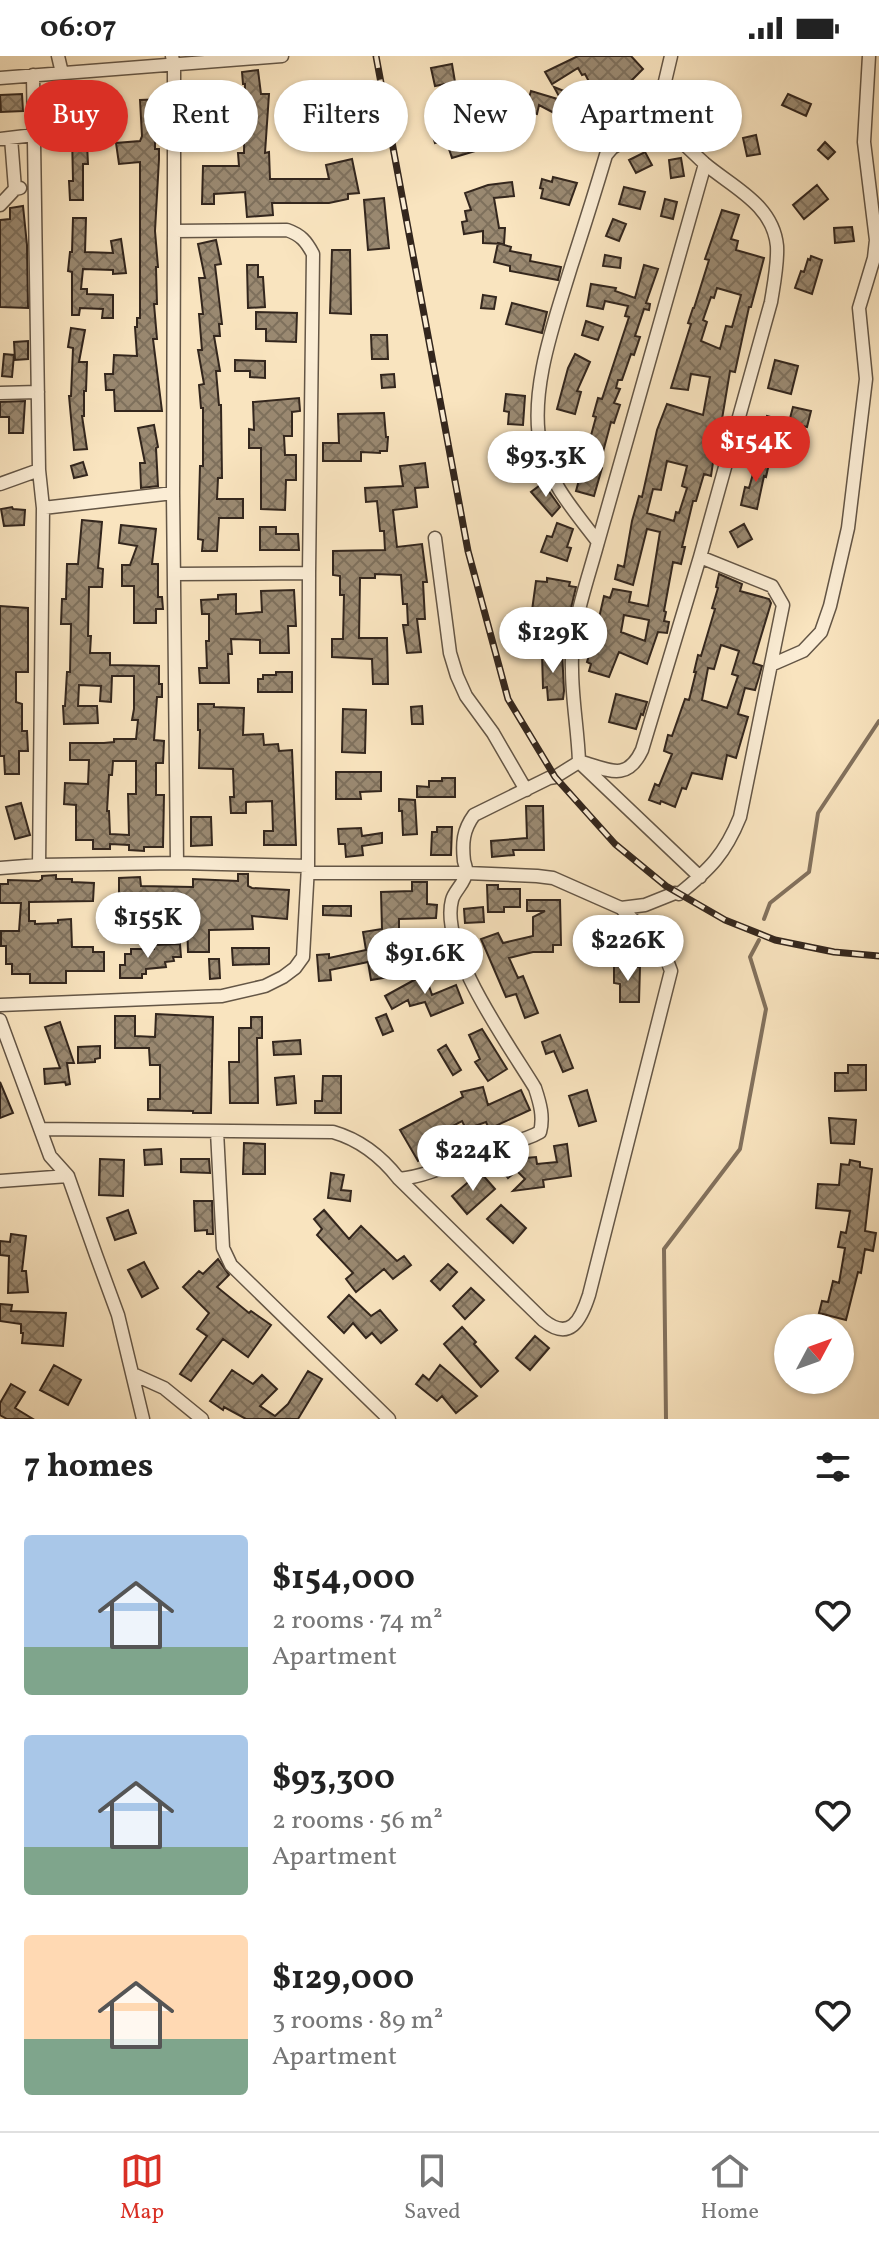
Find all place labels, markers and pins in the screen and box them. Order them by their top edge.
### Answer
pin: $154K [700,416,812,484]
pin: $93.3K [481,431,611,499]
pin: $129K [497,607,609,675]
pin: $155K [92,892,204,960]
pin: $226K [572,915,684,983]
pin: $91.6K [360,928,490,996]
pin: $224K [417,1125,529,1193]

